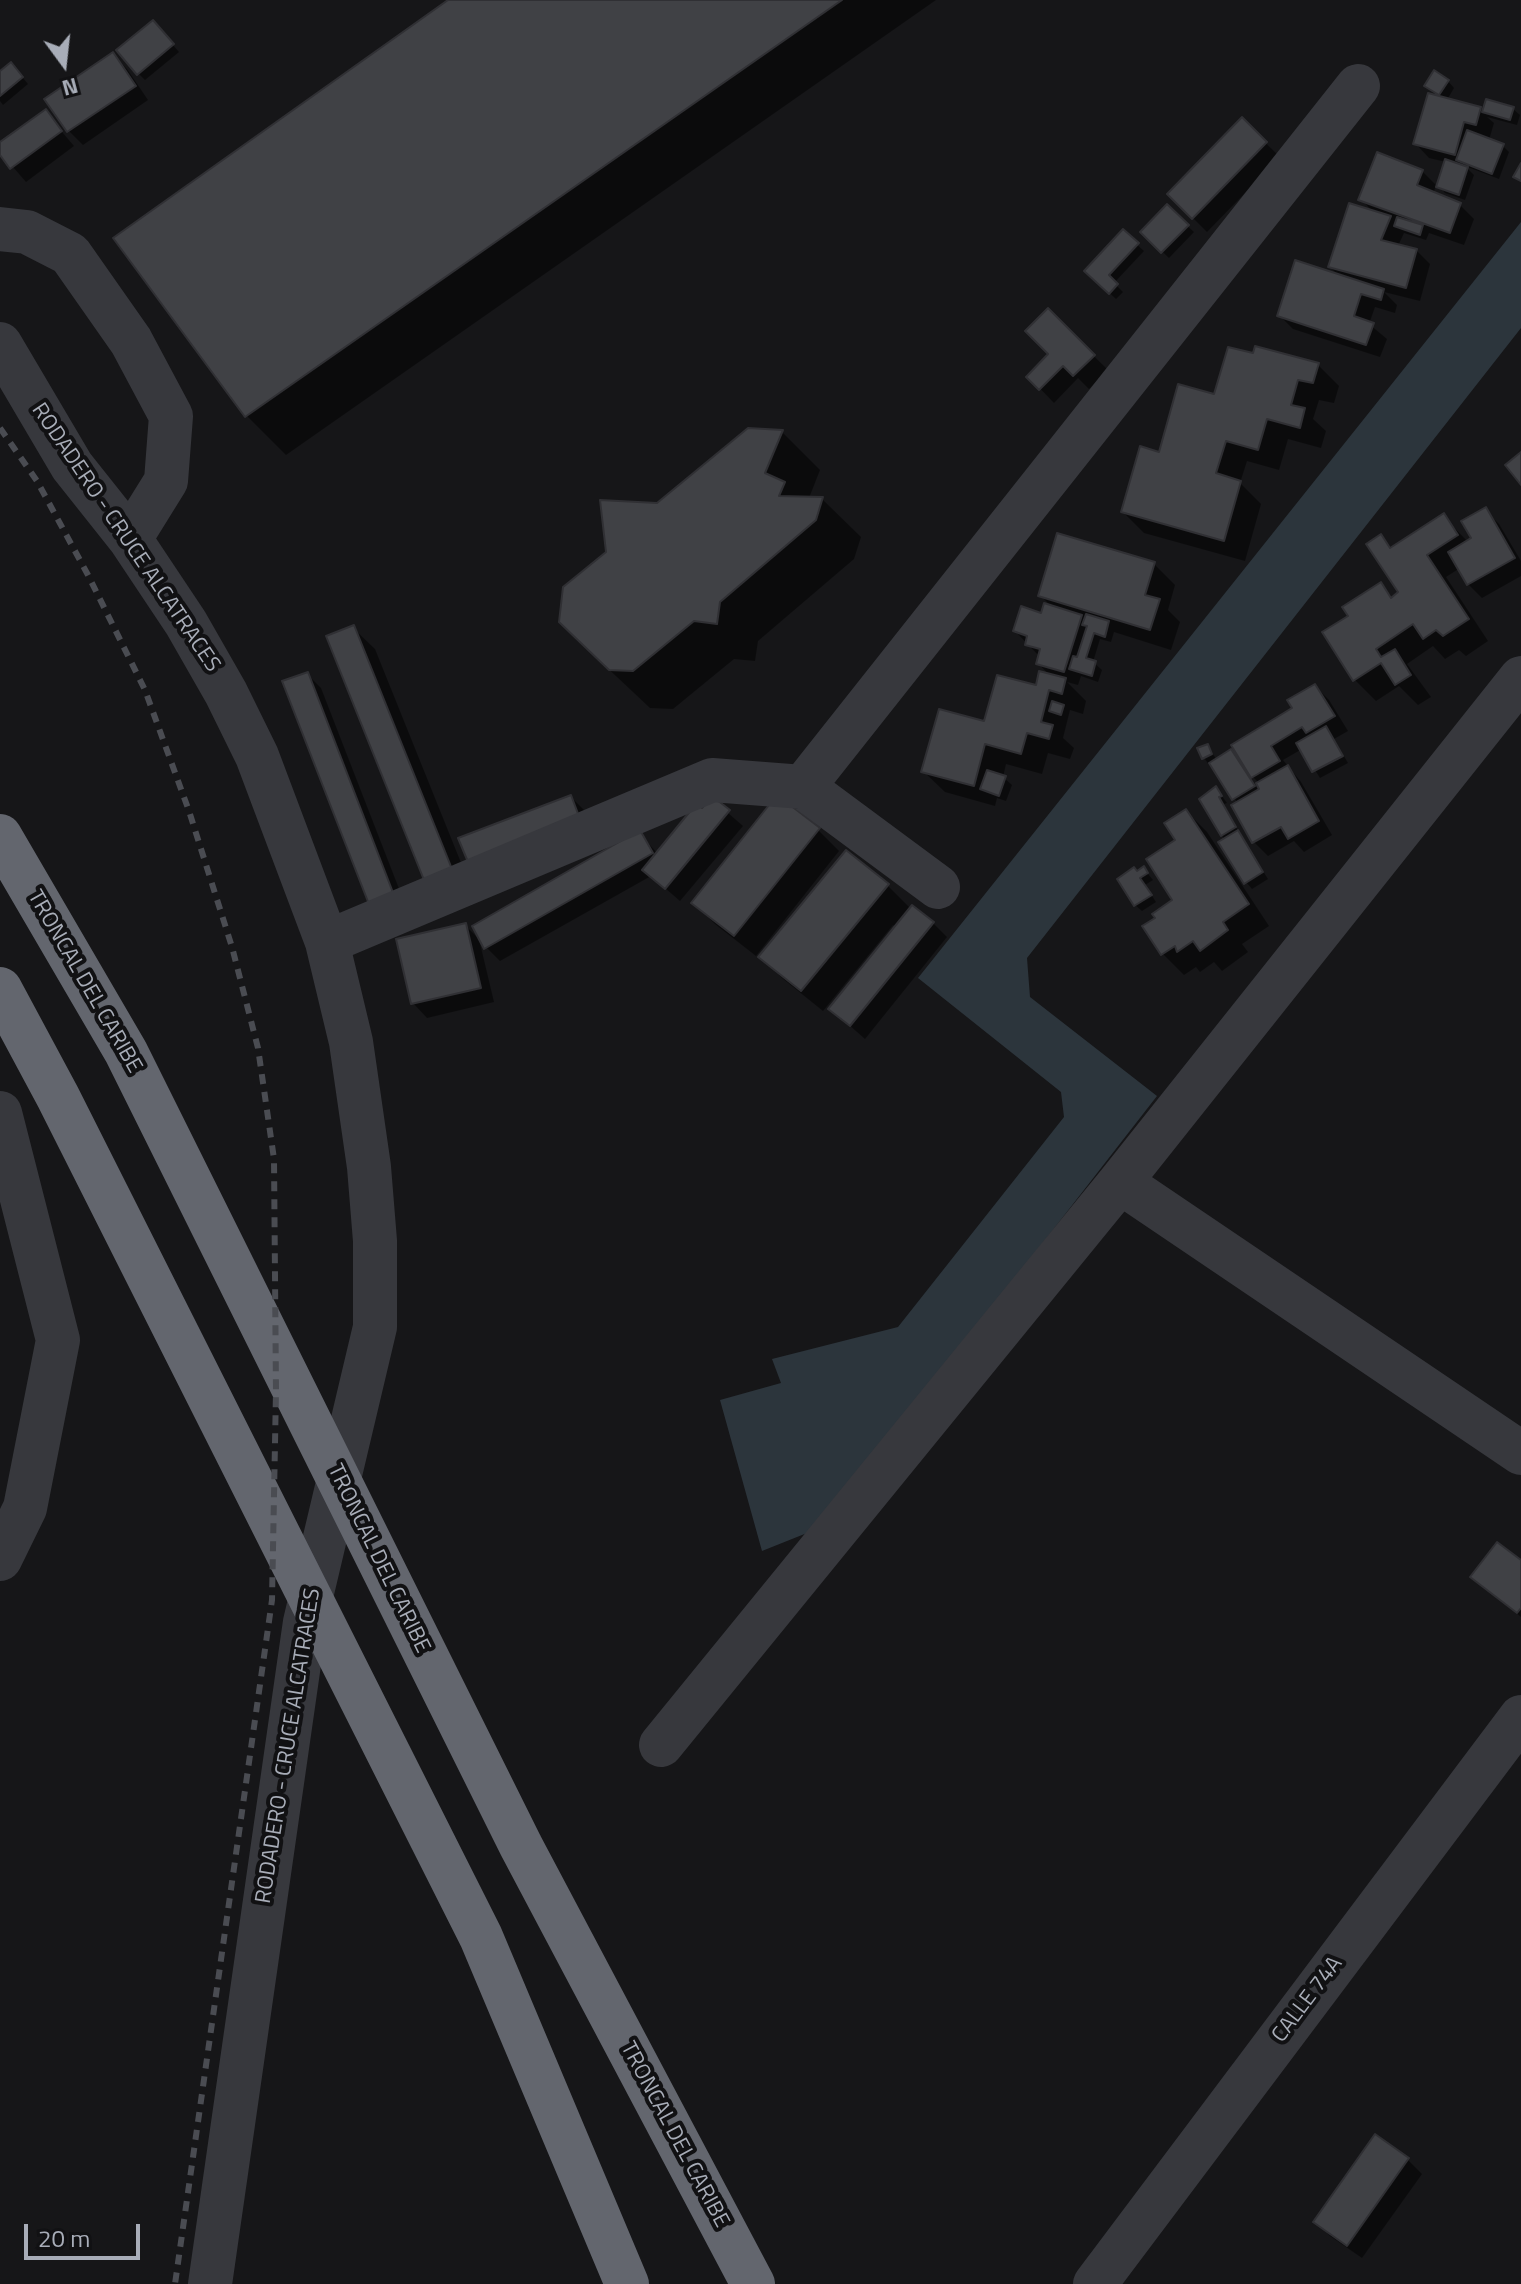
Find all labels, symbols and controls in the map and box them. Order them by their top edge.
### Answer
north arrow [24,24,104,104]
text: N [58,69,82,106]
street label: RODADERO - CRUCE ALCATRACES [25,399,225,677]
street label: TRONCAL DEL CARIBE [21,886,147,1078]
street label: TRONCAL DEL CARIBE [321,1460,435,1658]
street label: RODADERO - CRUCE ALCATRACES [251,1587,327,1905]
street label: CALLE 74A [1267,1952,1349,2048]
street label: TRONCAL DEL CARIBE [614,2038,734,2232]
scale bar [28,2208,144,2258]
text: 20 m [38,2220,90,2256]

